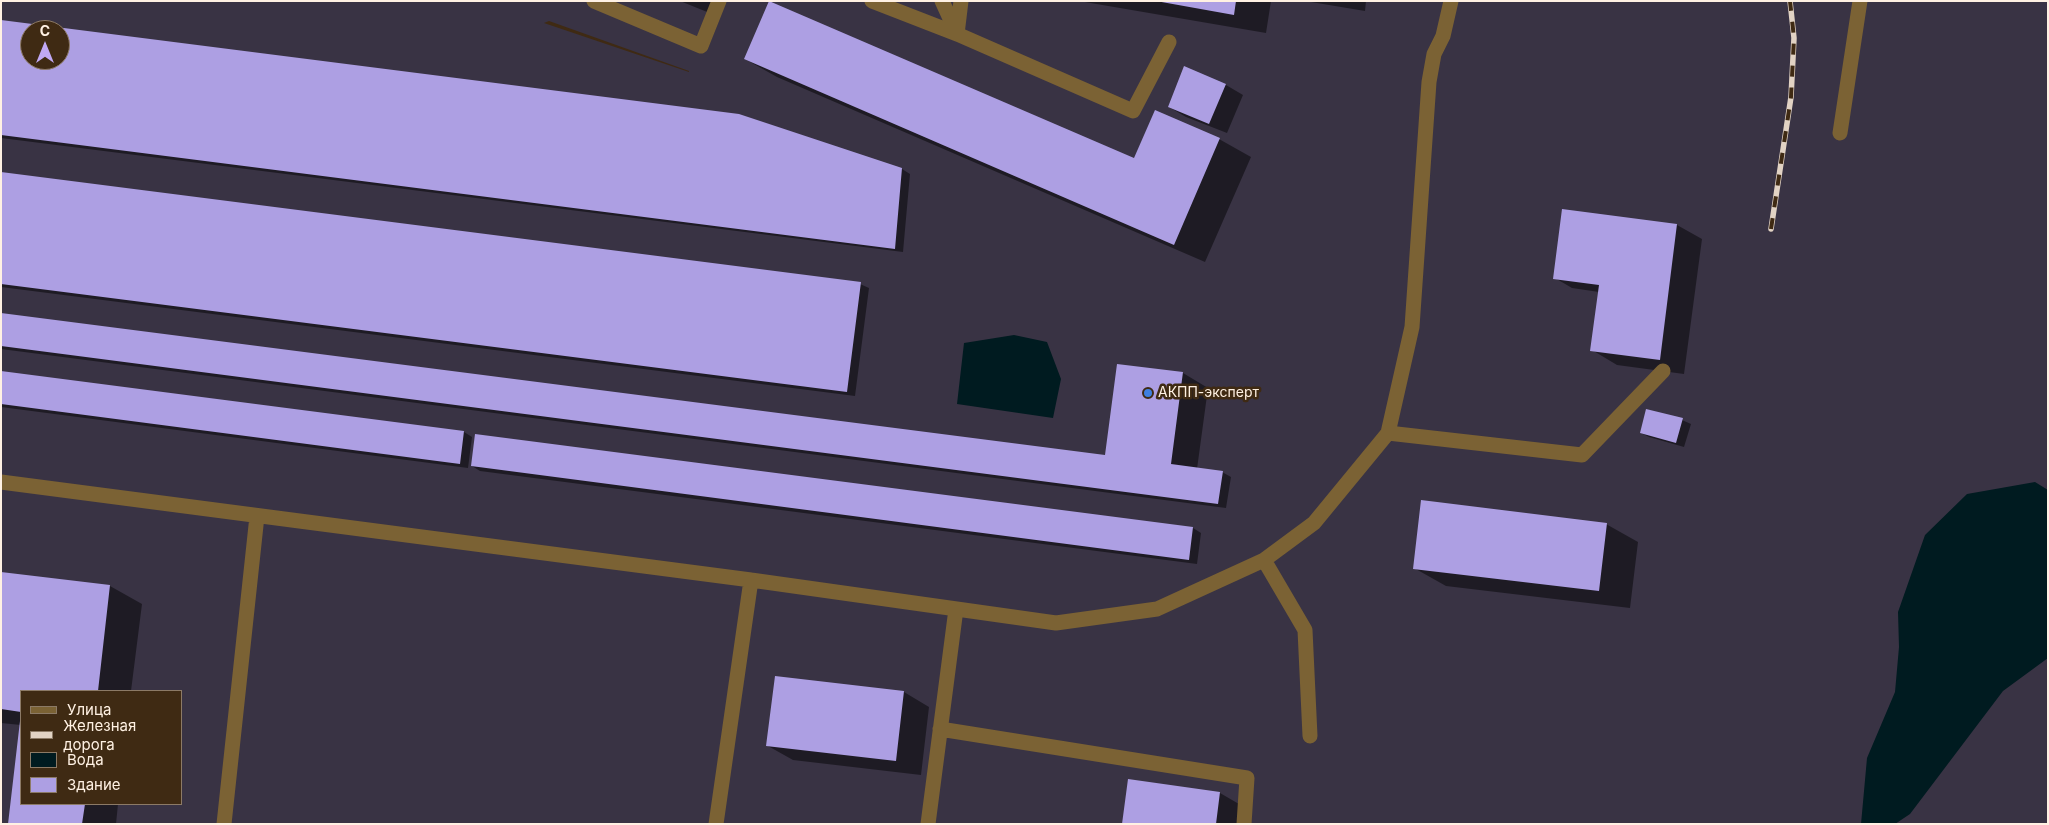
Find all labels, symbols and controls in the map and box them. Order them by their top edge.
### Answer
north arrow [20,20,70,70]
text: С [40,22,50,39]
place label: АКПП-эксперт [1158,385,1259,401]
marker: АКПП-эксперт [1142,387,1154,399]
legend [20,690,182,805]
text: Улица [67,700,111,719]
text: Железная дорога [63,716,136,754]
text: Вода [67,750,104,769]
text: Здание [67,775,121,794]

